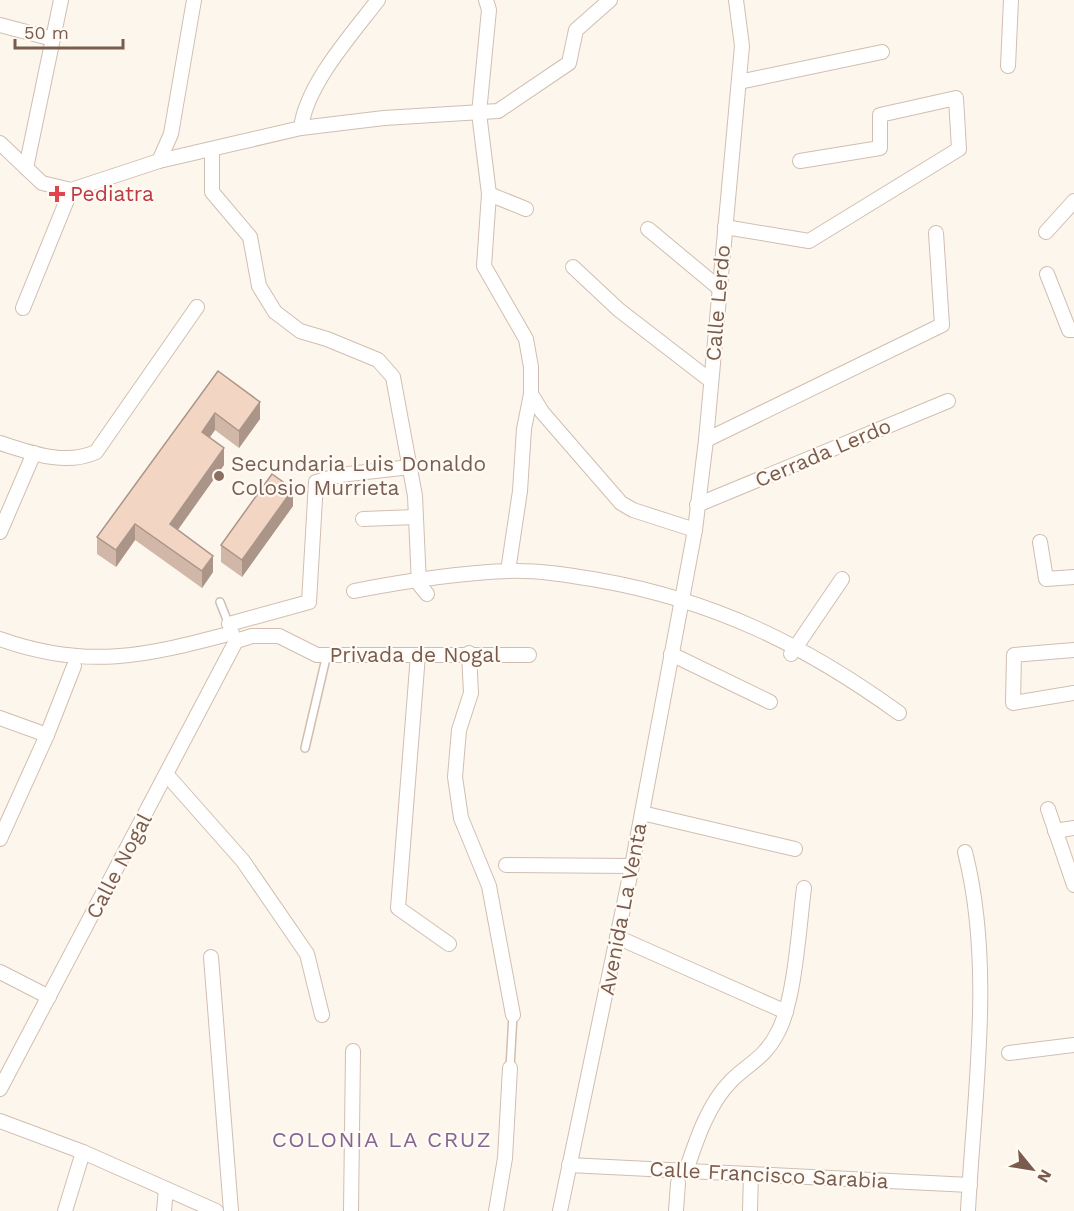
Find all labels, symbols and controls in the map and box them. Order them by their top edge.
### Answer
scale bar [15,12,123,50]
text: 50 m [24,22,69,43]
place label: Pediatra [70,181,154,206]
marker: Pediatra [48,185,66,203]
street label: Calle Lerdo [700,244,735,362]
street label: Cerrada Lerdo [751,413,895,492]
place label: Secundaria Luis Donaldo Colosio Murrieta [231,451,486,500]
marker: Secundaria Luis Donaldo Colosio Murrieta [212,469,226,483]
street label: Privada de Nogal [329,642,501,667]
street label: Calle Nogal [80,808,157,923]
street label: Avenida La Venta [594,820,652,997]
district label: COLONIA LA CRUZ [272,1127,492,1152]
north arrow [1002,1139,1062,1199]
street label: Calle Francisco Sarabia [649,1156,889,1193]
text: N [1033,1166,1056,1186]

